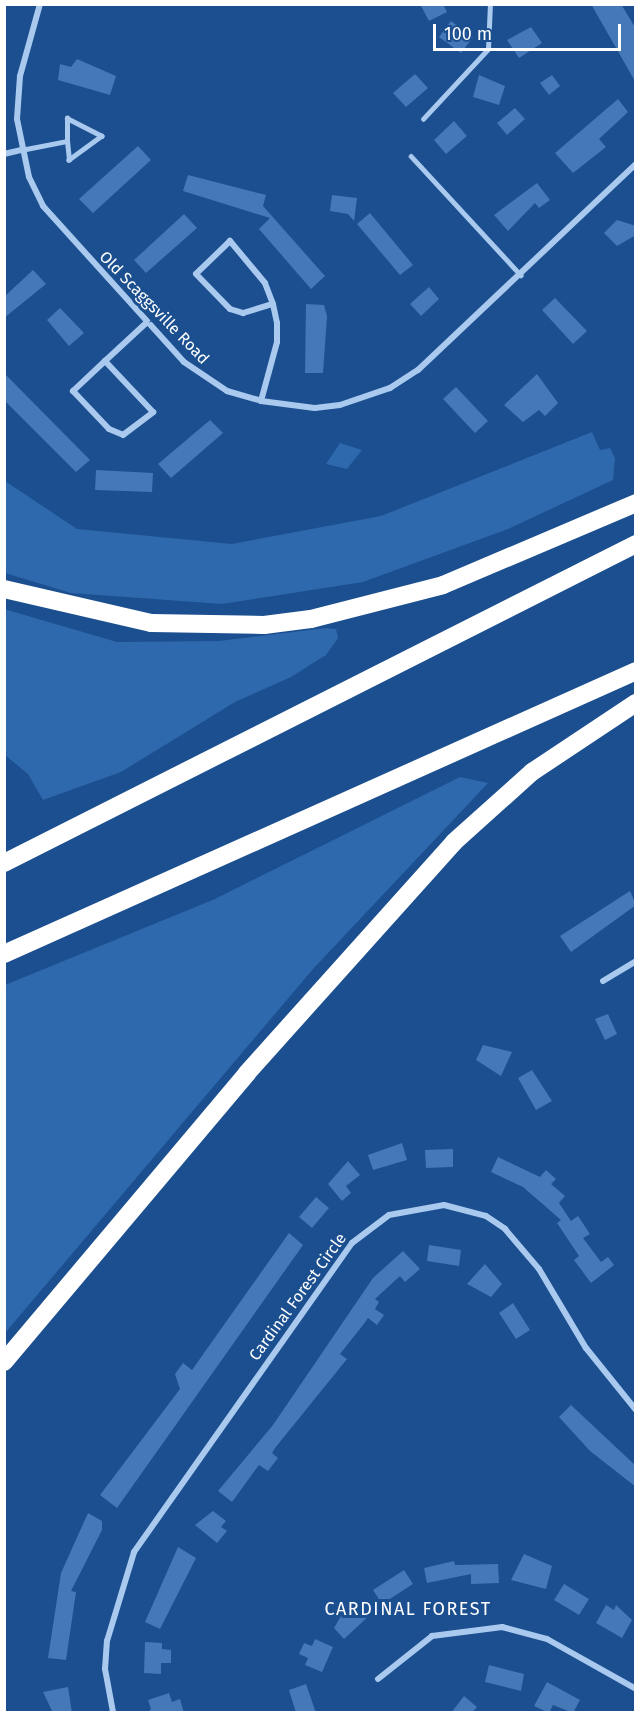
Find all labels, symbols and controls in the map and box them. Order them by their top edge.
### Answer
scale bar [436,12,624,50]
text: 100 m [444,23,492,45]
street label: Old Scaggsville Road [95,248,213,368]
street label: Cardinal Forest Circle [245,1230,351,1364]
district label: CARDINAL FOREST [324,1598,492,1620]

